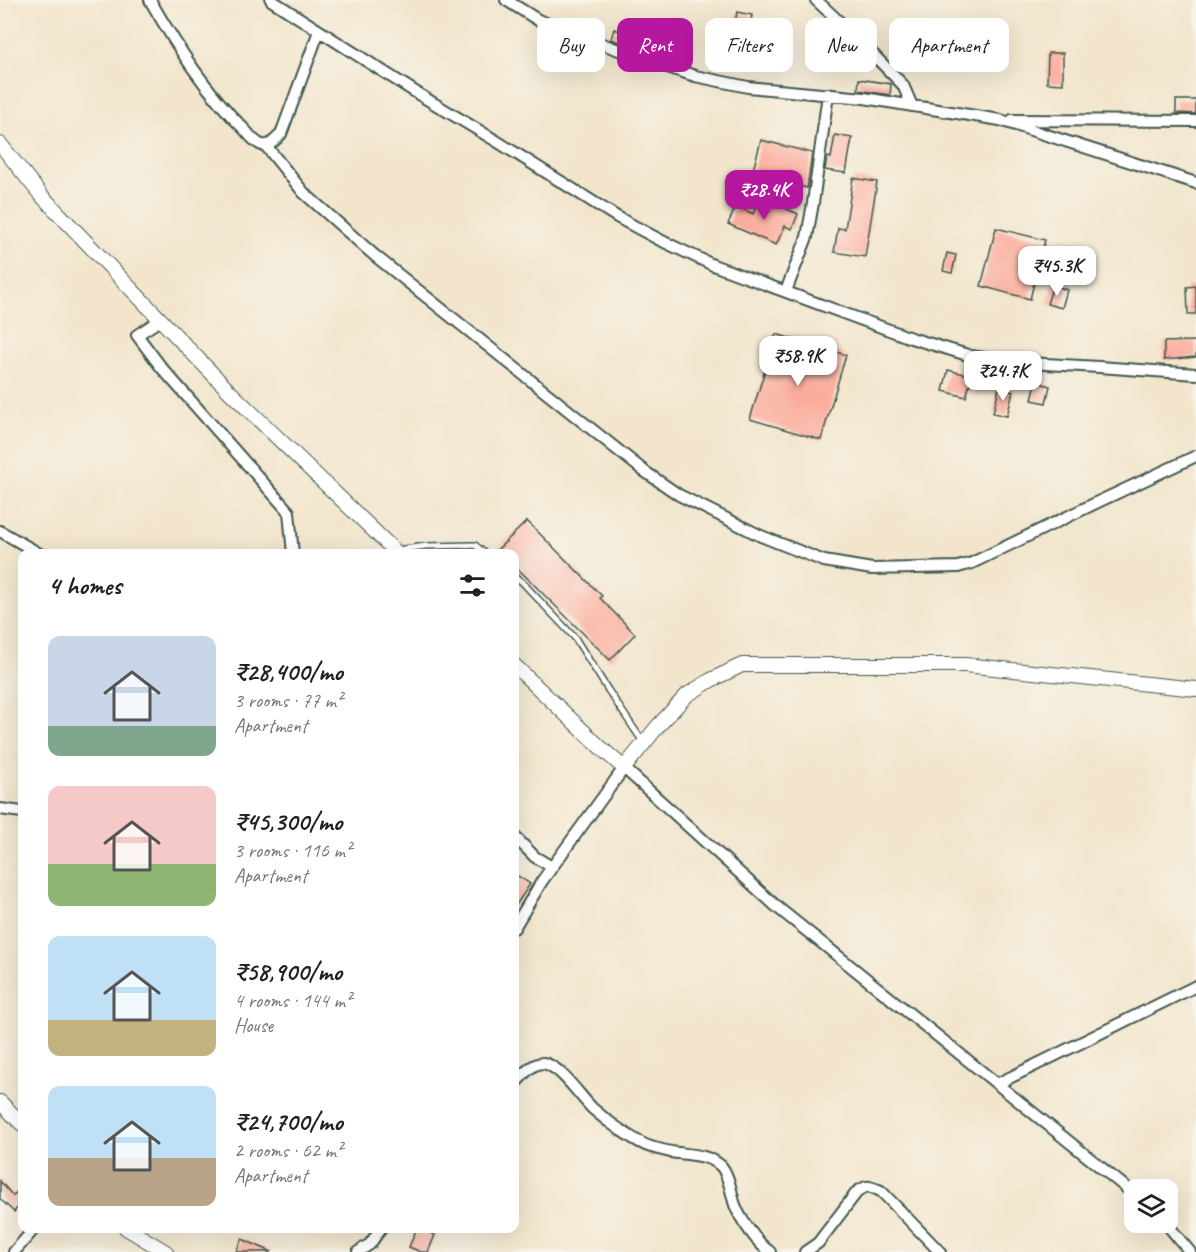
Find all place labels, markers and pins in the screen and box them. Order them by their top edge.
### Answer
pin: ₹28.4K [715,170,813,221]
pin: ₹45.3K [1008,246,1106,297]
pin: ₹58.9K [749,336,847,387]
pin: ₹24.7K [954,351,1052,402]

